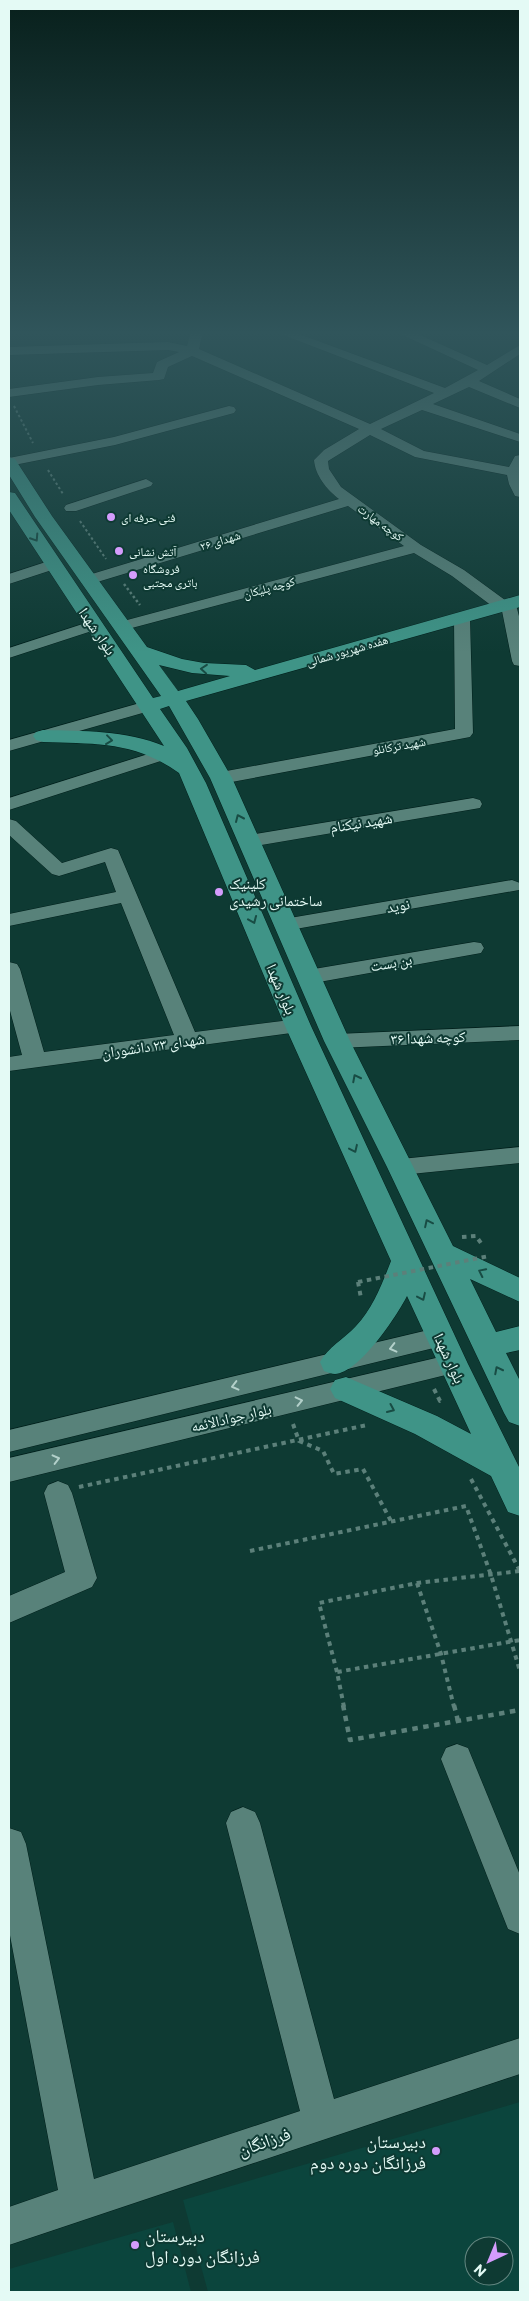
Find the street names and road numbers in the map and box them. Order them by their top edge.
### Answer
street label: کوچه مهارت [355,501,407,544]
street label: شهدای ۲۶ [198,527,242,554]
street label: کوچه پلیکان [242,573,297,602]
street label: بلوار شهدا [75,604,120,659]
street label: هفده شهریور شمالی [305,632,390,670]
street label: شهید ترکانلو [371,733,427,758]
street label: شهید نیکنام [329,808,394,838]
street label: نوید [385,894,411,917]
street label: بن بست [369,949,414,976]
street label: بلوار شهدا [262,961,301,1017]
street label: کوچه شهدا ۳۶ [390,1027,466,1048]
street label: شهدای ۲۳ دانشوران [100,1029,206,1063]
street label: بلوار شهدا [430,1330,469,1386]
street label: بلوار جوادالائمه [189,1399,273,1436]
street label: فرزانگان [235,2122,294,2161]

